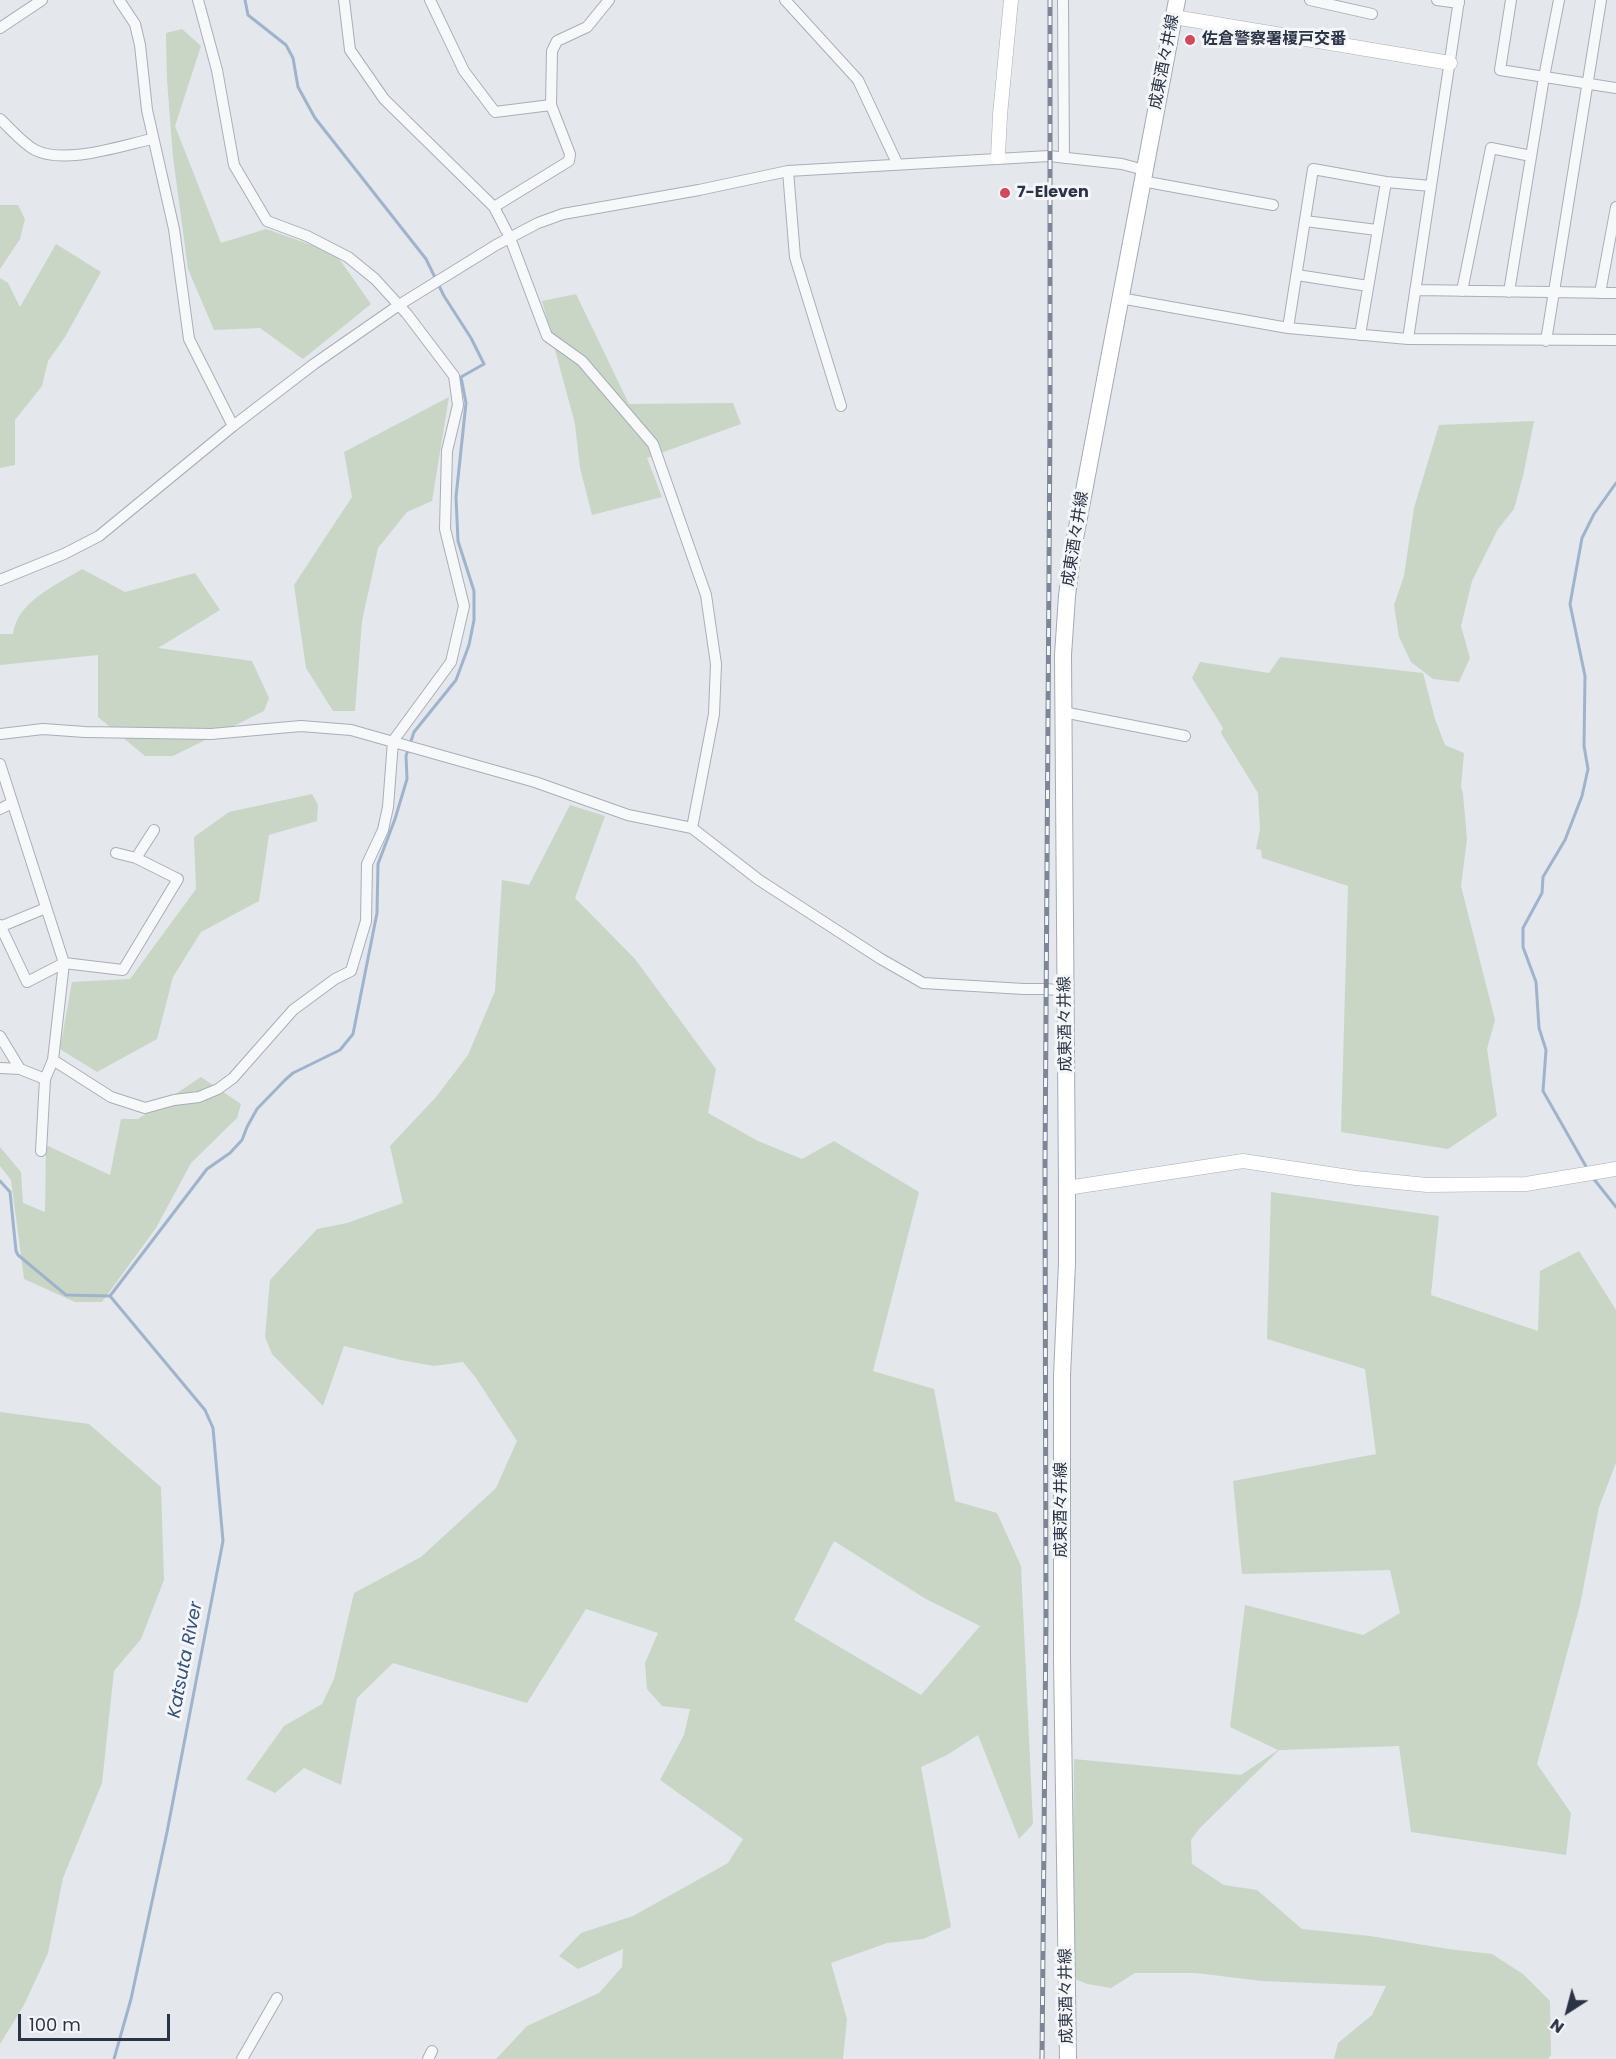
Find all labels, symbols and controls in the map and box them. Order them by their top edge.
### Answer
street label: 成東酒々井線 [1146,13,1184,111]
place label: 佐倉警察署榎戸交番 [1202,30,1346,50]
marker: 佐倉警察署榎戸交番 [1183,33,1197,47]
place label: 7-Eleven [1017,183,1089,203]
marker: 7-Eleven [998,186,1012,200]
street label: 成東酒々井線 [1059,490,1093,588]
street label: 成東酒々井線 [1056,976,1076,1072]
street label: 成東酒々井線 [1052,1462,1072,1558]
water label: Katsuta River [164,1600,208,1720]
street label: 成東酒々井線 [1057,1948,1077,2044]
north arrow [1538,1981,1598,2041]
scale bar [21,2002,172,2040]
text: 100 m [29,2012,81,2037]
text: N [1545,2013,1569,2039]

